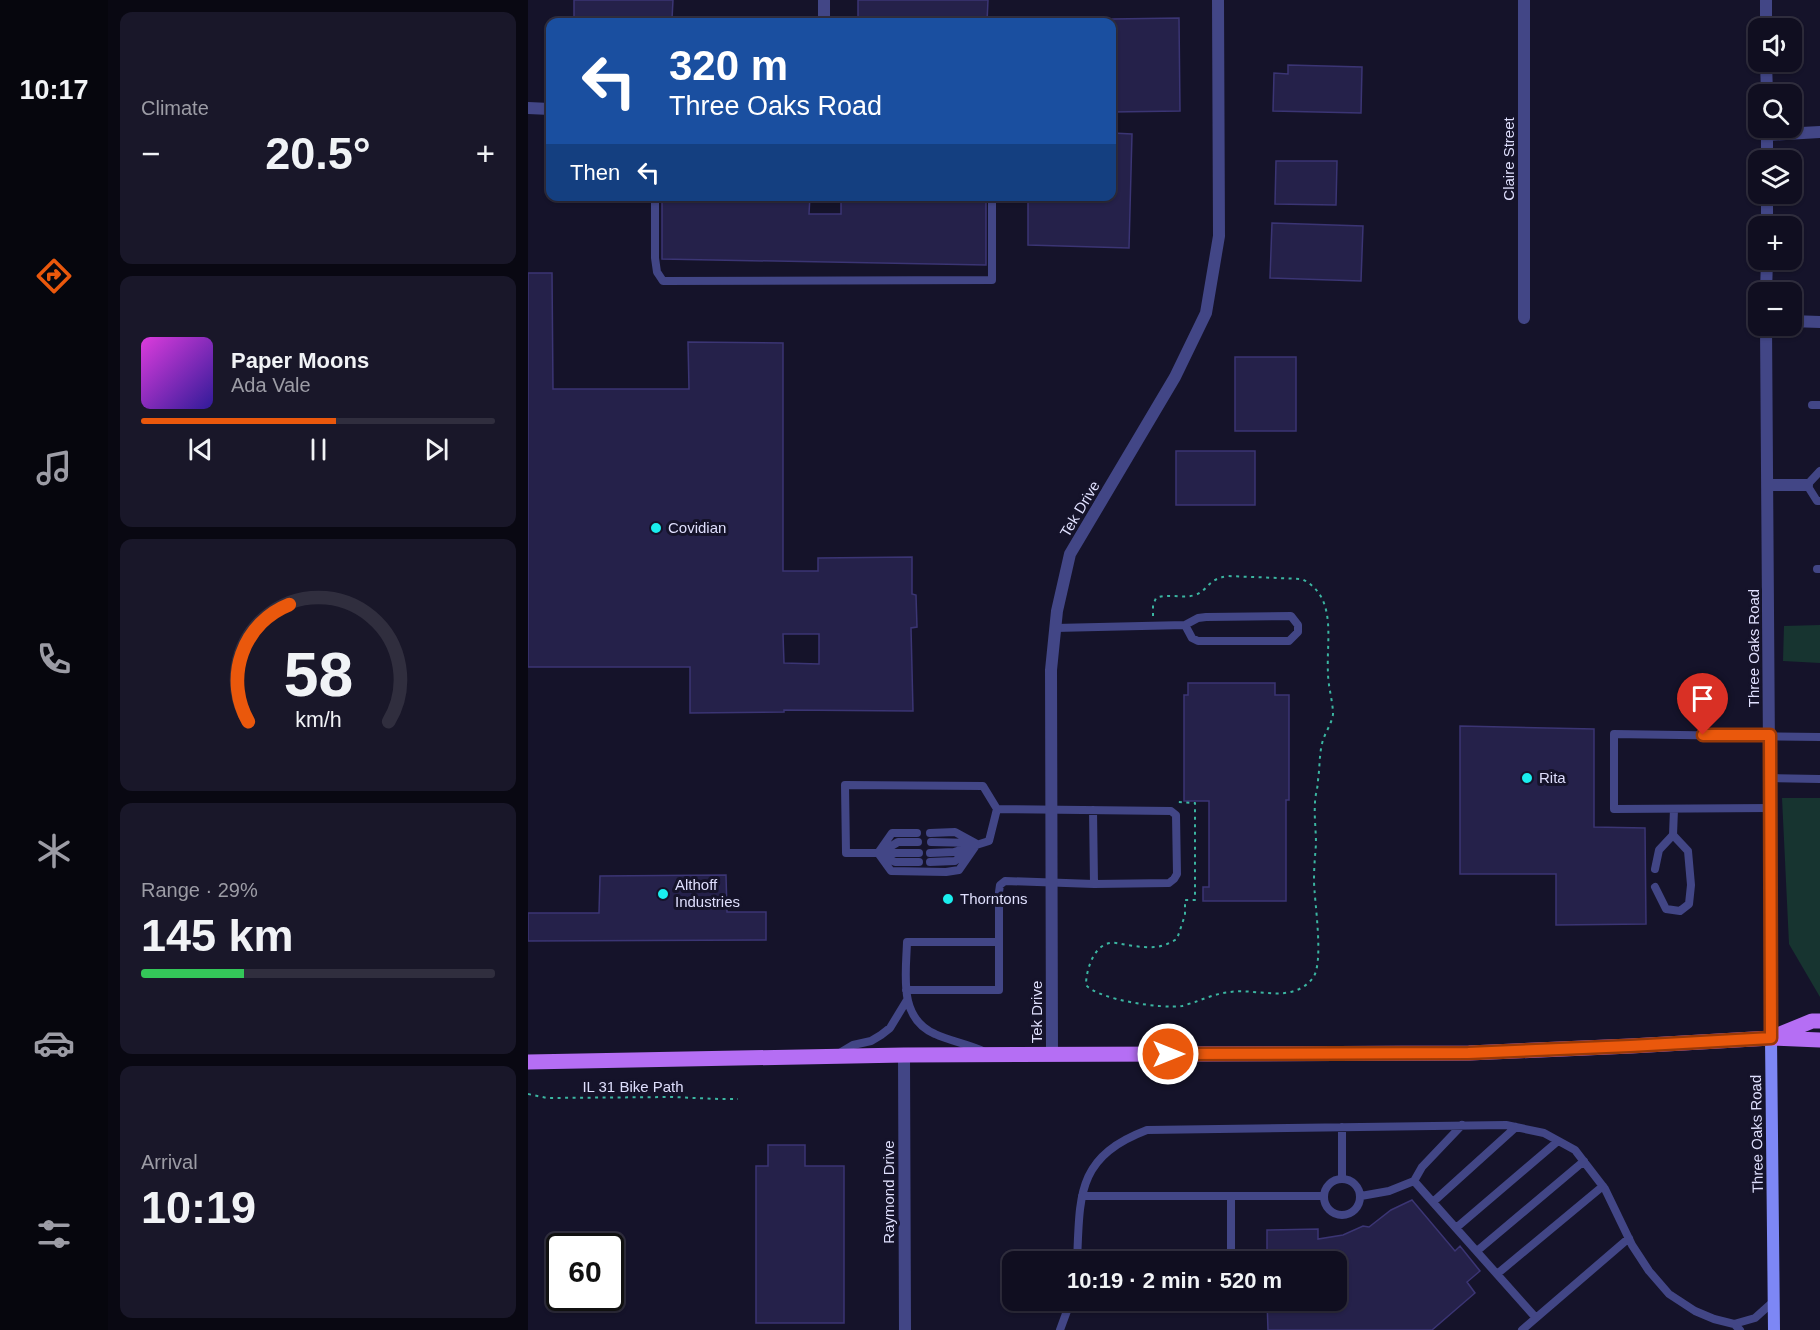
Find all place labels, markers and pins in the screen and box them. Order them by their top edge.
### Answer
place label: Covidian [668,519,726,536]
marker: Covidian [649,521,663,535]
pin [1677,673,1728,735]
place label: Rita [1539,769,1566,786]
marker: Rita [1520,771,1534,785]
place label: Althoff Industries [675,876,740,910]
marker: Althoff Industries [656,887,670,901]
place label: Thorntons [960,890,1028,907]
marker: Thorntons [941,892,955,906]

